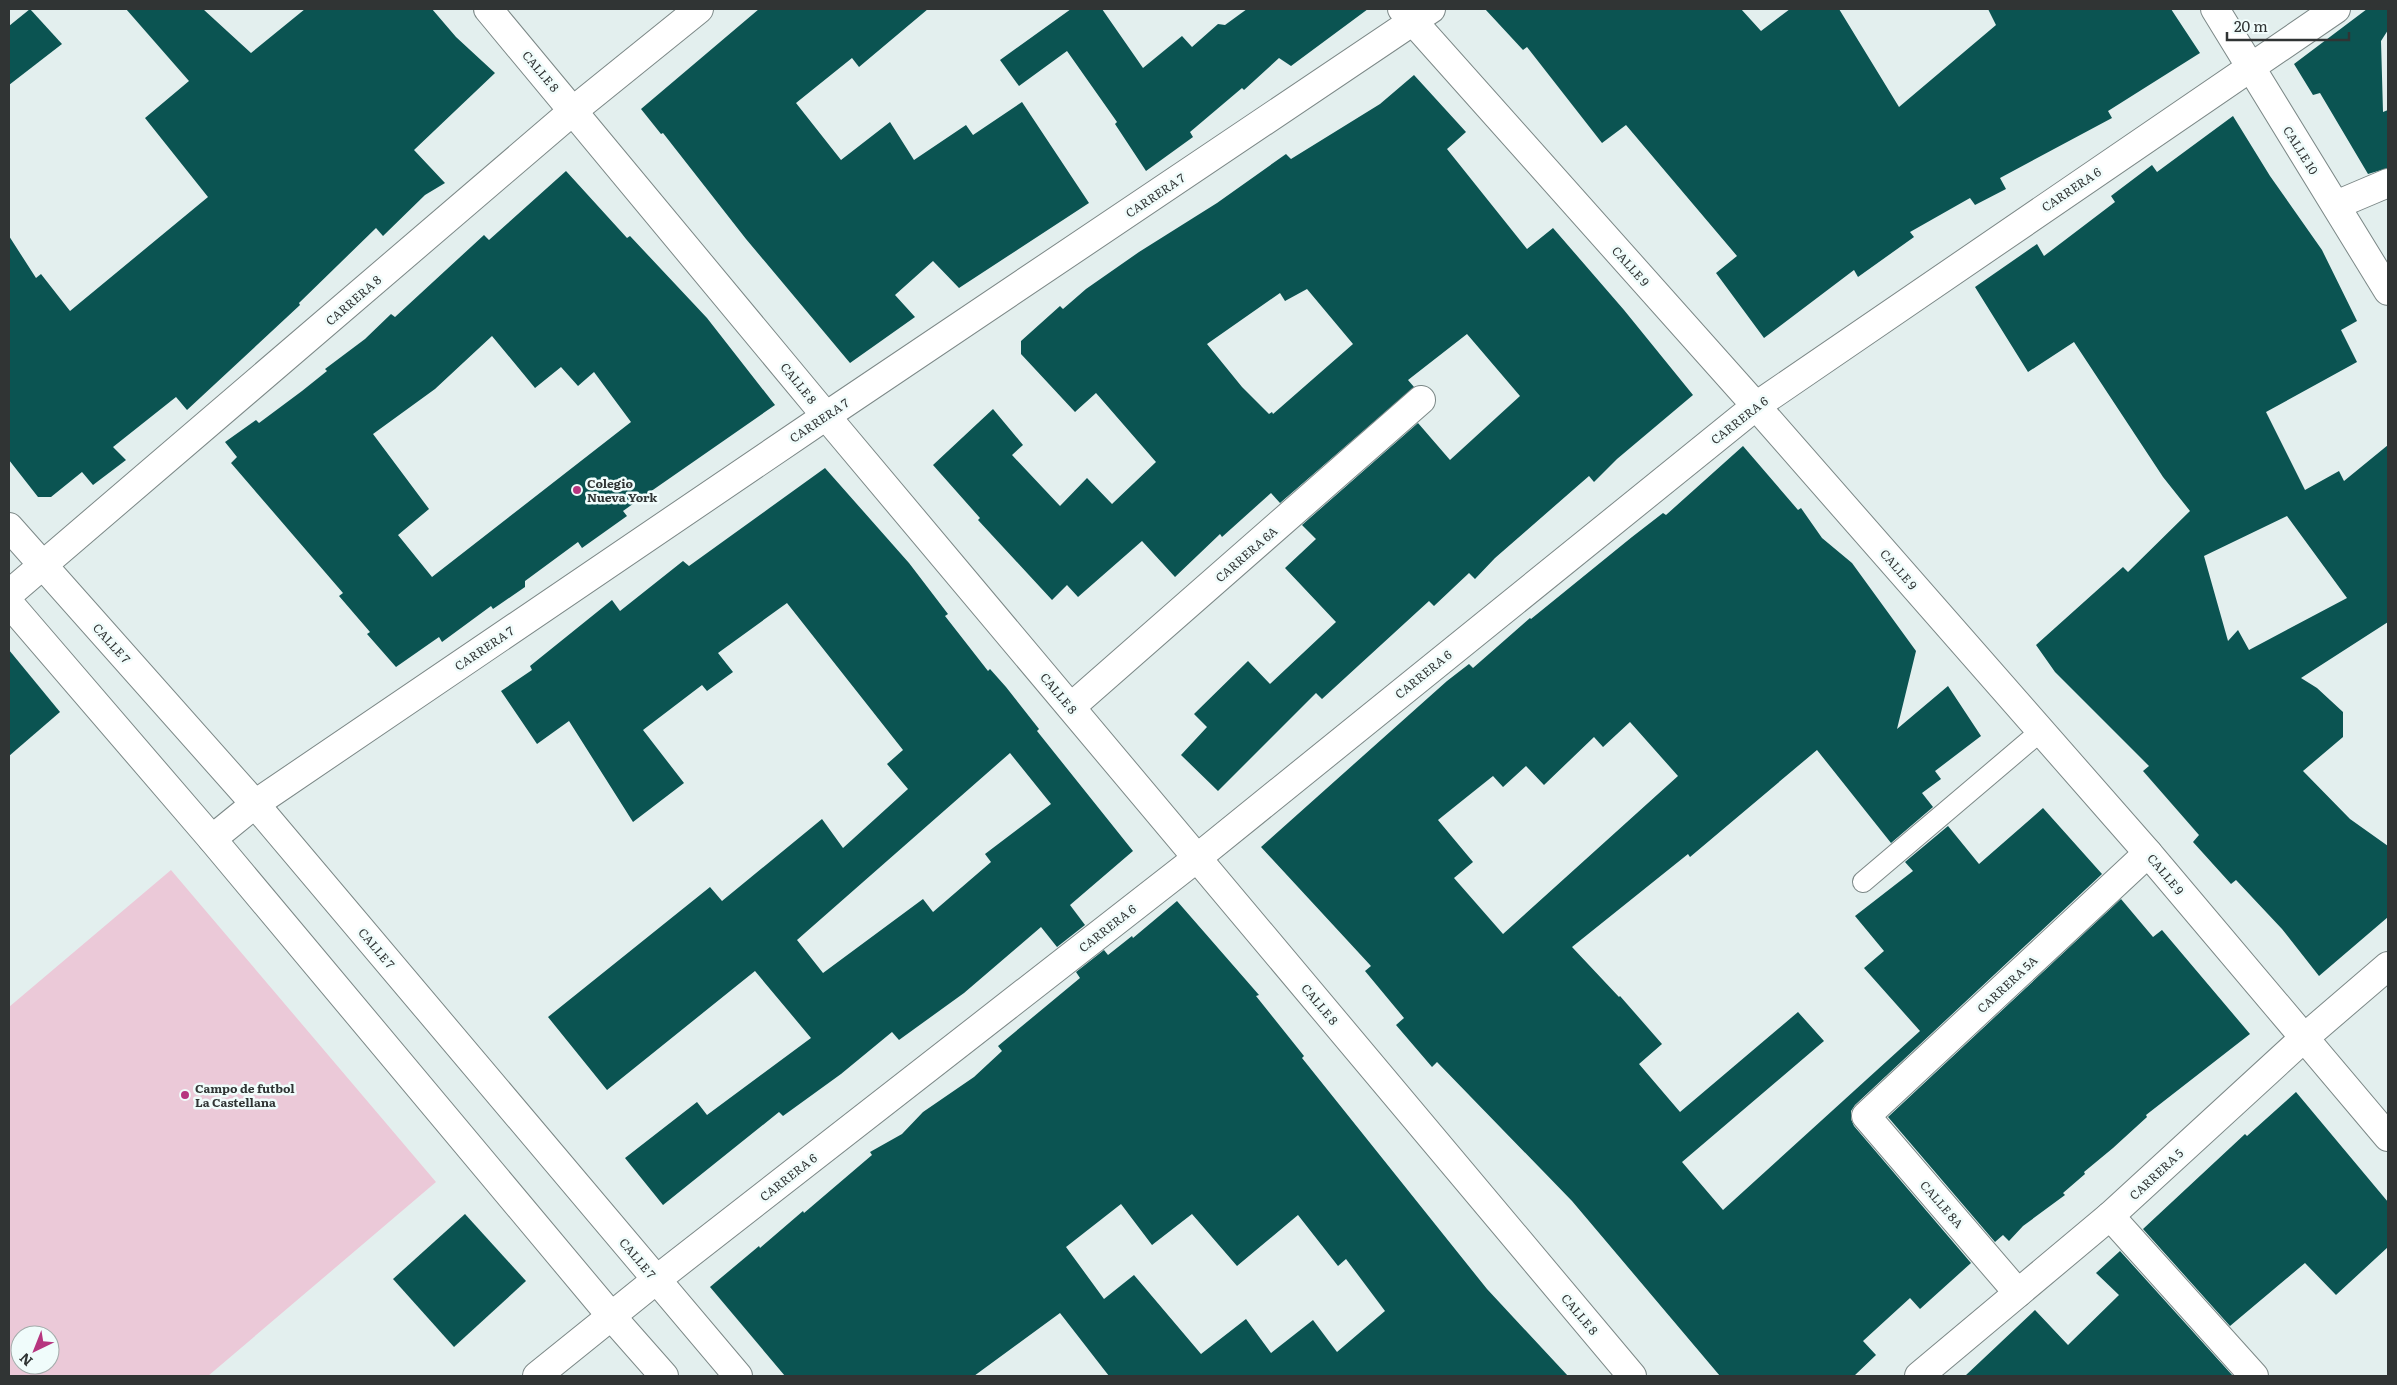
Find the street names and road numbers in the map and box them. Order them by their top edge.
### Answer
street label: CALLE 8 [518,46,564,96]
street label: CALLE 10 [2279,122,2323,178]
street label: CARRERA 6 [2038,162,2105,216]
street label: CARRERA 7 [1122,169,1188,221]
street label: CALLE 9 [1608,242,1654,290]
street label: CARRERA 8 [321,270,385,329]
street label: CALLE 8 [777,358,822,408]
street label: CARRERA 6 [1707,392,1772,448]
street label: CARRERA 7 [786,394,852,446]
street label: CARRERA 6A [1211,522,1281,586]
street label: CALLE 9 [1876,545,1922,593]
street label: CALLE 7 [89,619,135,667]
street label: CARRERA 7 [451,622,517,674]
street label: CARRERA 6 [1391,645,1456,703]
street label: CALLE 8 [1036,668,1082,718]
street label: CALLE 9 [2143,850,2189,898]
street label: CARRERA 6 [1075,900,1140,956]
street label: CALLE 7 [355,924,399,972]
street label: CARRERA 5A [1973,951,2041,1017]
street label: CALLE 8 [1297,979,1343,1029]
street label: CARRERA 5 [2125,1144,2187,1204]
street label: CARRERA 6 [756,1149,821,1205]
street label: CALLE 8A [1916,1176,1968,1232]
street label: CALLE 7 [616,1234,660,1282]
street label: CALLE 8 [1557,1289,1603,1339]

